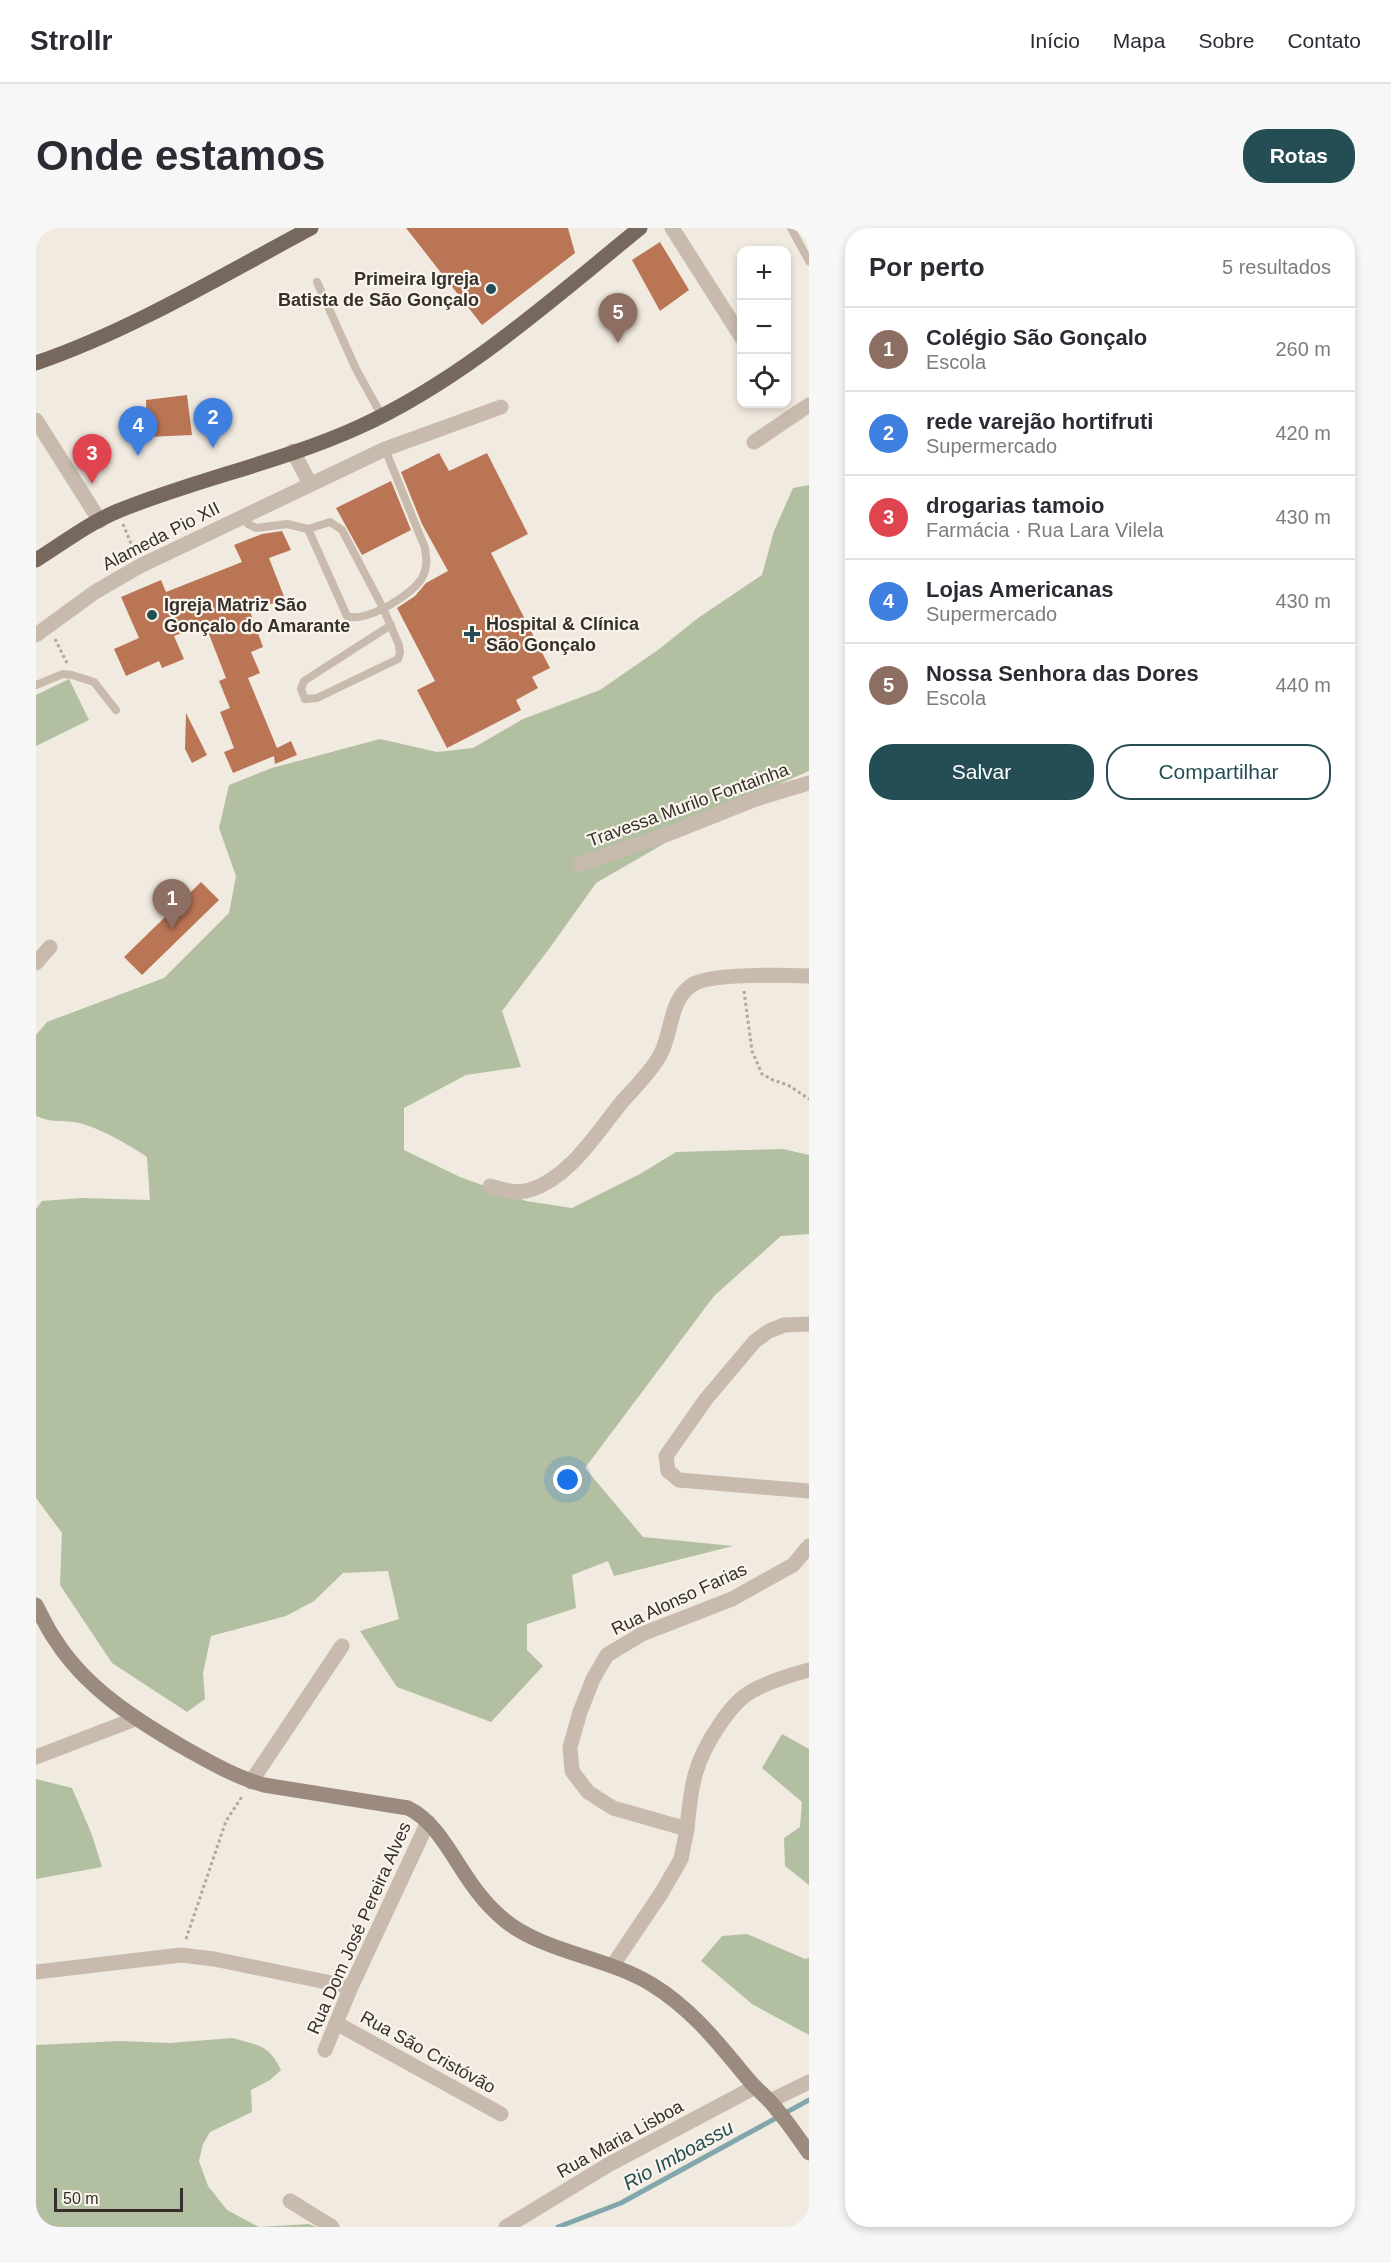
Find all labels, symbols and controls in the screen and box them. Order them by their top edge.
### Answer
text: Strollr [30,25,112,56]
text: Início [1030,29,1080,52]
text: Mapa [1113,29,1165,52]
text: Sobre [1198,29,1254,52]
text: Contato [1287,29,1361,52]
button: Rotas [1243,129,1355,183]
text: Onde estamos [36,132,325,179]
map controls [737,246,791,408]
button: + [737,246,791,300]
text: Por perto [869,252,985,282]
text: 5 resultados [1222,256,1331,278]
place label: Primeira Igreja Batista de São Gonçalo [278,269,480,310]
marker: Primeira Igreja Batista de São Gonçalo [484,282,498,296]
pin: 5 [598,294,638,343]
button: − [737,300,791,354]
text: Colégio São Gonçalo [926,325,1147,350]
text: 1 [883,338,894,360]
text: 260 m [1275,338,1331,360]
text: Escola [926,351,986,373]
button: locate [737,354,791,408]
pin: 2 [194,398,232,448]
pin: 4 [118,406,158,456]
text: rede varejão hortifruti [926,409,1153,434]
text: 2 [883,422,894,444]
text: 420 m [1275,422,1331,444]
pin: 3 [72,434,112,484]
text: Supermercado [926,435,1057,457]
text: drogarias tamoio [926,493,1104,518]
street label: Alameda Pio XII [99,498,223,574]
text: 3 [883,506,894,528]
text: 430 m [1275,506,1331,528]
text: Farmácia · Rua Lara Vilela [926,519,1164,541]
text: Lojas Americanas [926,577,1114,602]
text: 4 [883,590,894,612]
text: 430 m [1275,590,1331,612]
place label: Igreja Matriz São Gonçalo do Amarante [164,595,350,636]
text: Supermercado [926,603,1057,625]
marker: Igreja Matriz São Gonçalo do Amarante [145,608,159,622]
place label: Hospital & Clínica São Gonçalo [486,614,640,655]
marker: Hospital & Clínica São Gonçalo [463,625,481,643]
text: Nossa Senhora das Dores [926,661,1199,686]
text: 5 [883,674,894,696]
text: 440 m [1275,674,1331,696]
text: Escola [926,687,986,709]
button: Salvar [869,744,1094,800]
button: Compartilhar [1106,744,1331,800]
street label: Travessa Murilo Fontainha [585,759,792,851]
pin: 1 [152,880,192,929]
your location [553,1465,582,1494]
street label: Rua Alonso Farias [608,1559,750,1639]
street label: Rua Dom José Pereira Alves [303,1819,415,2037]
street label: Rua São Cristóvão [357,2007,499,2097]
street label: Rua Maria Lisboa [553,2096,687,2182]
water label: Rio Imboassu [619,2116,737,2194]
scale bar [54,2185,183,2212]
text: 50 m [63,2190,99,2207]

